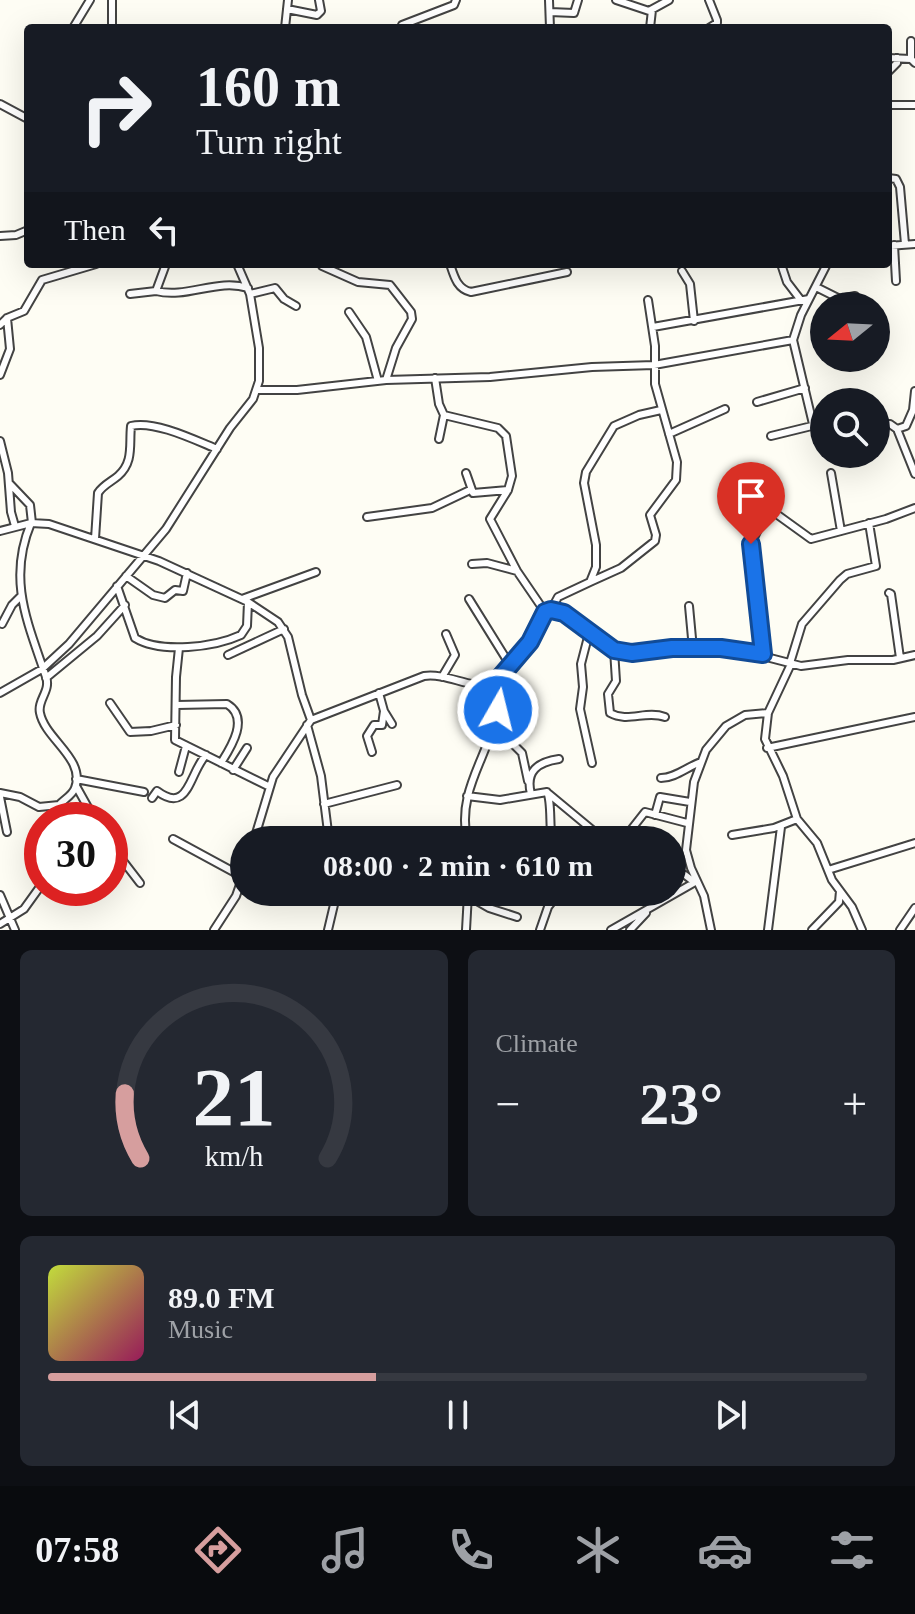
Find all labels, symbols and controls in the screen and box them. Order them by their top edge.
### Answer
icon: right [64,56,168,160]
text: 160 m [196,56,341,118]
text: Turn right [196,122,342,162]
icon: left [142,208,186,252]
text: Then [64,213,126,246]
north arrow [810,292,890,372]
map controls [810,292,890,468]
button: search [810,388,890,468]
pin [717,462,785,544]
icon: arrive [729,474,773,518]
position arrow [456,668,540,752]
speed limit sign: 30 [24,802,128,906]
text: 08:00 · 2 min · 610 m [323,849,593,882]
text: Climate [496,1029,578,1058]
text: 21 [192,1051,275,1143]
text: 23° [639,1071,723,1137]
text: − [496,1080,520,1129]
text: + [842,1080,867,1129]
text: km/h [204,1141,263,1172]
text: 89.0 FM [168,1281,275,1314]
text: Music [168,1315,233,1344]
icon: previous [163,1393,207,1437]
icon: pause [436,1393,480,1437]
icon: next [709,1393,753,1437]
icon: directions [190,1522,246,1578]
icon: music [317,1522,373,1578]
icon: phone [443,1522,499,1578]
icon: climate [570,1522,626,1578]
icon: car [697,1522,753,1578]
icon: filters [824,1522,880,1578]
text: 07:58 [35,1530,119,1570]

